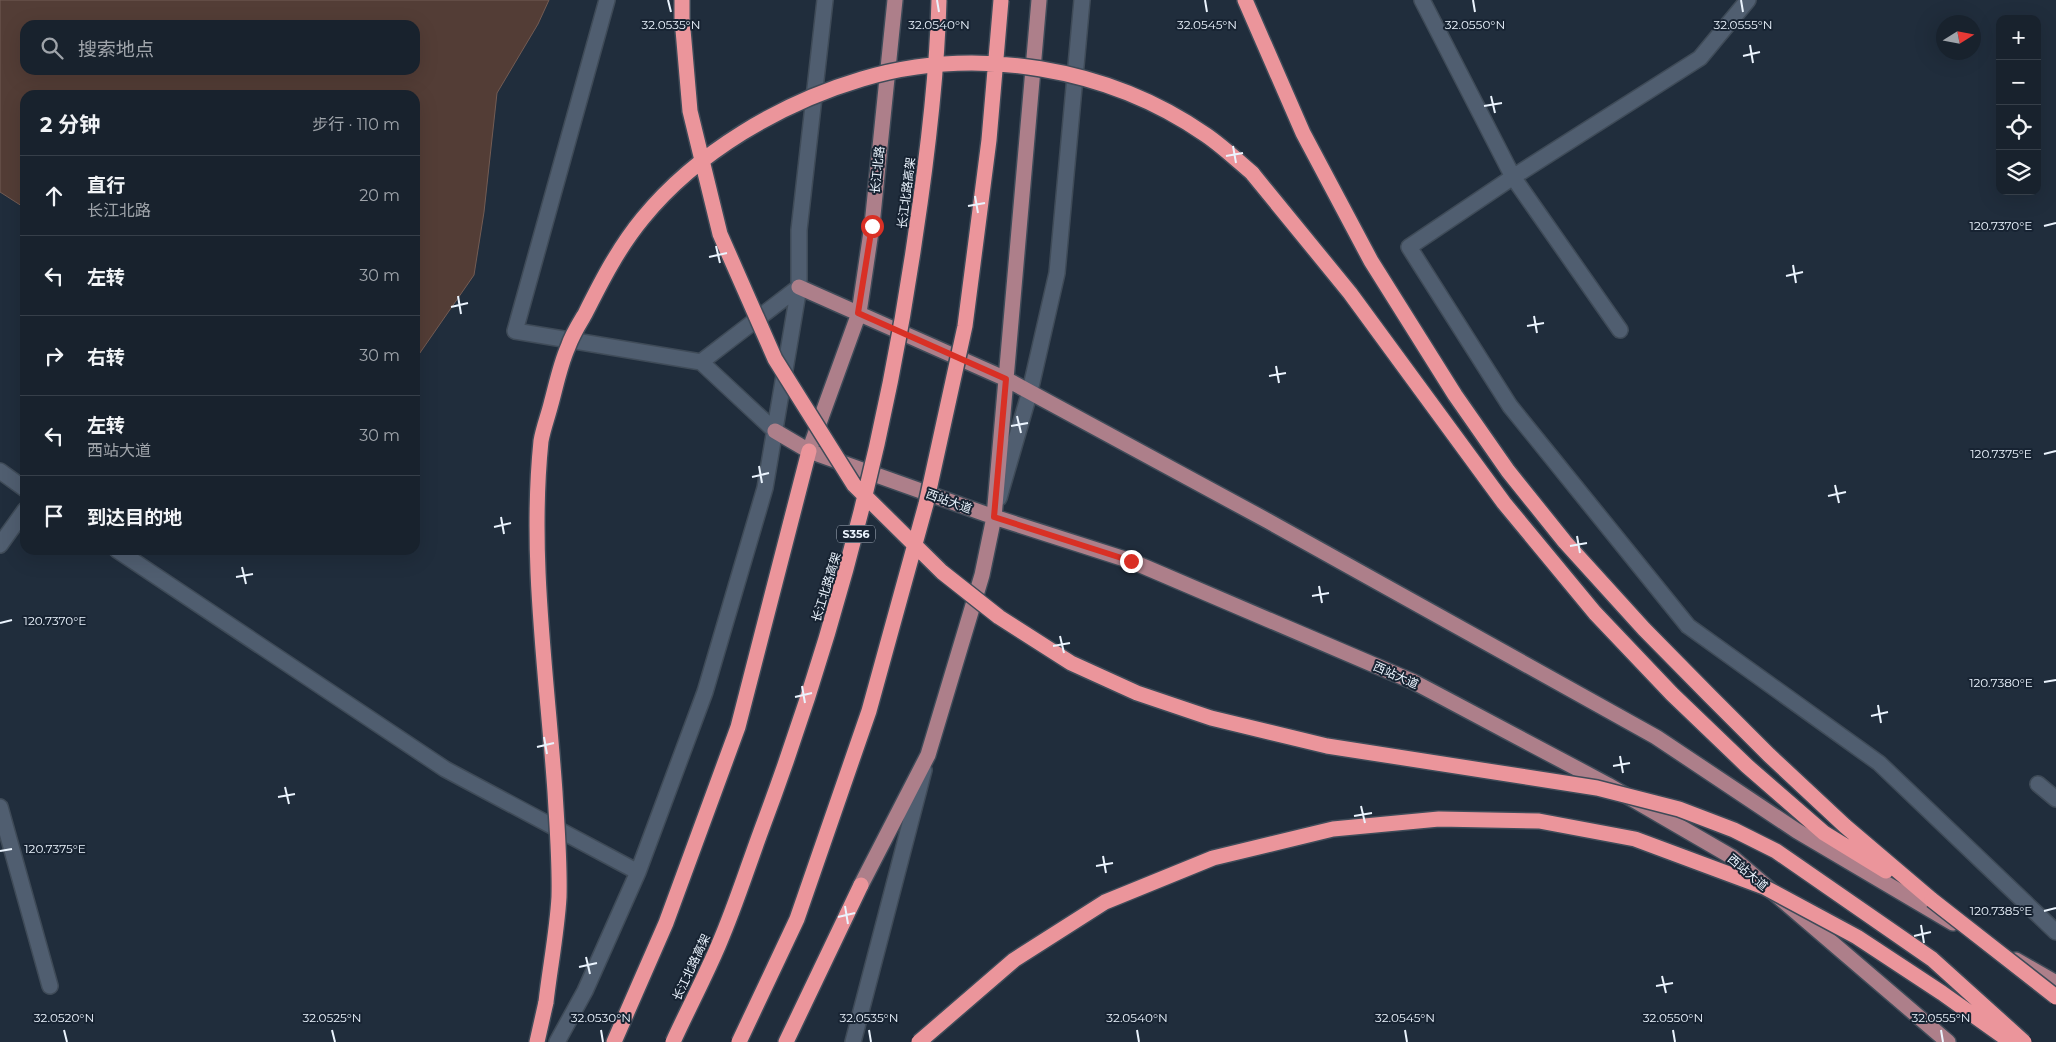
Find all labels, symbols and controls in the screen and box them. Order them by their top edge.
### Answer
north arrow [1936,15,1981,60]
map controls [1996,15,2041,195]
button: + [1996,15,2041,60]
text: 32.0535°N [642,17,700,32]
text: 32.0540°N [908,17,970,32]
text: 32.0545°N [1177,17,1237,32]
text: 32.0550°N [1445,17,1505,32]
text: 32.0555°N [1714,17,1772,32]
search box [20,20,420,75]
icon: search [38,34,66,62]
text: 搜索地点 [78,38,154,61]
button: − [1996,60,2041,105]
button: locate [1996,105,2041,150]
text: 2 分钟 [40,112,100,137]
text: 步行 · 110 m [312,115,400,134]
street label: 长江北路 [867,145,887,195]
button: layers [1996,150,2041,195]
street label: 长江北路高架 [894,156,918,230]
text: 直行 [87,174,125,197]
icon: ahead [40,182,68,210]
text: 20 m [359,186,400,205]
text: 长江北路 [87,201,151,220]
route start [861,215,884,238]
text: 120.7370°E [1970,218,2032,233]
icon: left [40,262,68,290]
text: 左转 [87,266,125,289]
text: 30 m [359,266,400,285]
icon: right [40,342,68,370]
text: 右转 [87,346,125,369]
text: 30 m [359,346,400,365]
text: 左转 [87,414,125,437]
icon: left [40,422,68,450]
text: 30 m [359,426,400,445]
text: 西站大道 [87,441,151,460]
text: 120.7375°E [1970,446,2032,461]
street label: 西站大道 [924,486,974,516]
icon: arrive [40,502,68,530]
text: 到达目的地 [87,506,182,529]
road number: S356 [837,526,875,542]
street label: 长江北路高架 [808,550,844,624]
route end [1120,550,1143,573]
text: 120.7370°E [24,613,86,628]
street label: 西站大道 [1371,658,1421,692]
text: 120.7380°E [1969,675,2033,690]
text: 120.7375°E [24,841,86,856]
street label: 西站大道 [1725,851,1771,893]
text: 120.7385°E [1970,903,2032,918]
street label: 长江北路高架 [669,931,713,1003]
text: 32.0520°N [34,1010,94,1025]
text: 32.0525°N [303,1010,361,1025]
text: 32.0530°N [571,1010,631,1025]
text: 32.0535°N [840,1010,898,1025]
text: 32.0540°N [1106,1010,1168,1025]
text: 32.0545°N [1375,1010,1435,1025]
text: 32.0550°N [1643,1010,1703,1025]
text: 32.0555°N [1912,1010,1970,1025]

